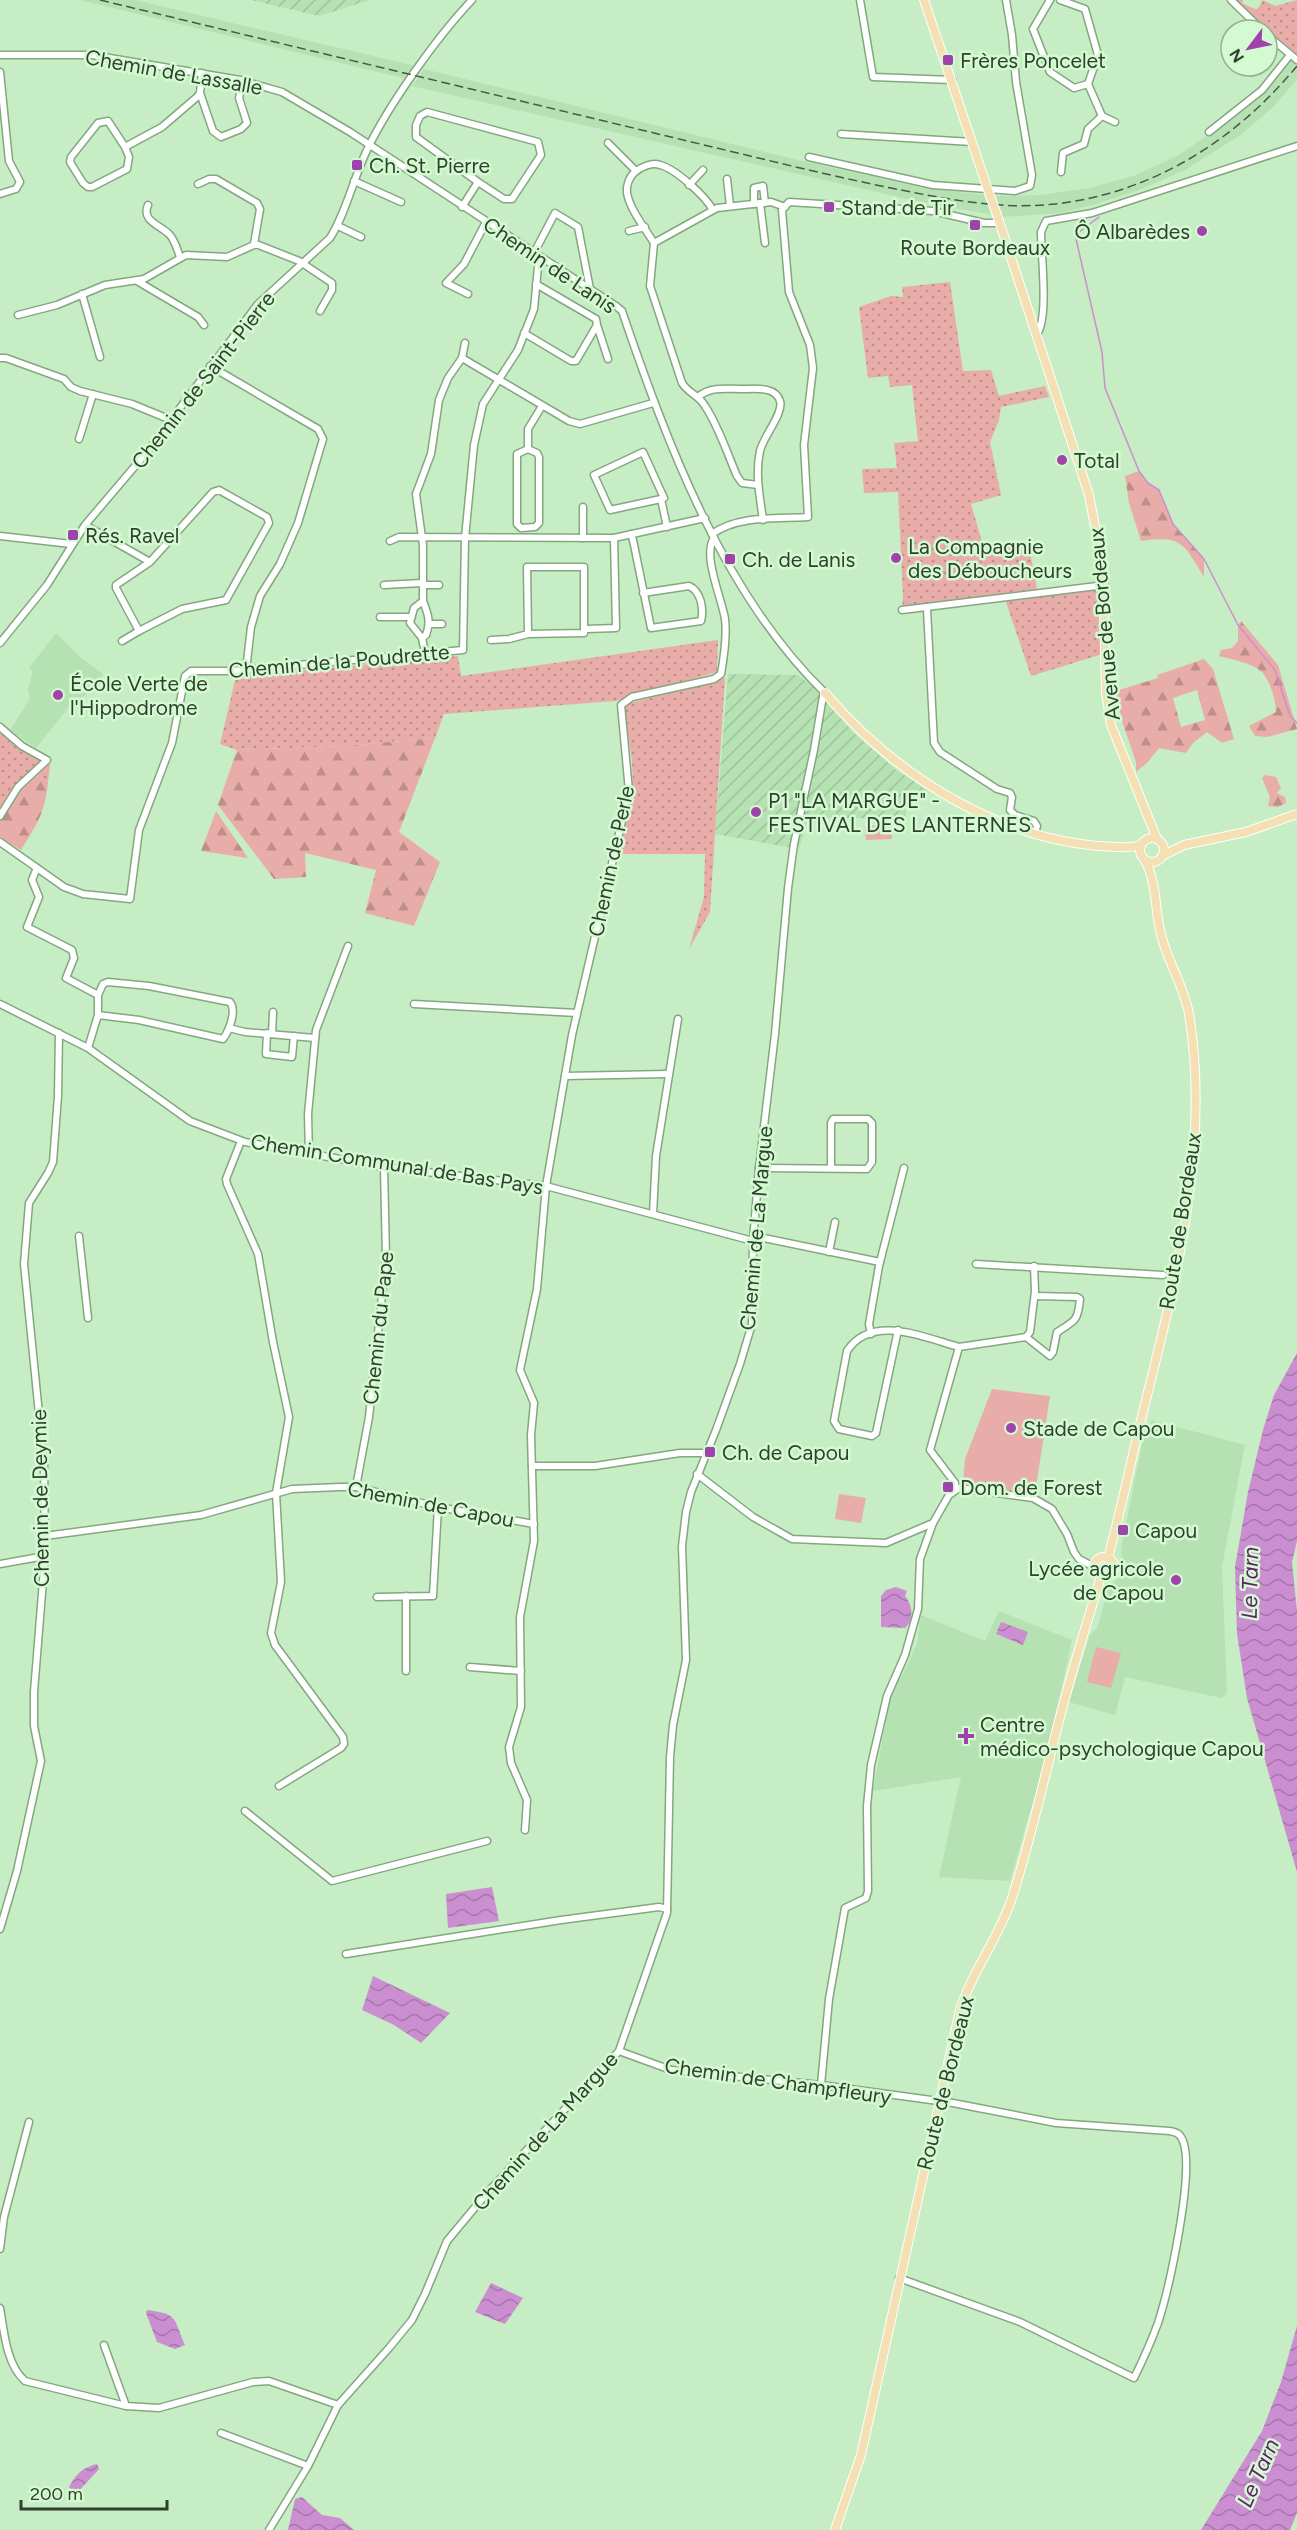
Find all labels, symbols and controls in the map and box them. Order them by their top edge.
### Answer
north arrow [1219,18,1279,78]
street label: Chemin de Lassalle [83,44,265,100]
text: N [1225,45,1248,66]
place label: Frères Poncelet [960,48,1106,73]
marker: Frères Poncelet [941,53,955,67]
place label: Ch. St. Pierre [369,153,490,178]
marker: Ch. St. Pierre [350,158,364,172]
place label: Stand de Tir [841,195,954,220]
marker: Stand de Tir [822,200,836,214]
street label: Chemin de Lanis [479,211,621,319]
marker: Route Bordeaux [968,218,982,232]
place label: Ô Albarèdes [1075,219,1190,244]
marker: Ô Albarèdes [1195,224,1209,238]
place label: Route Bordeaux [900,235,1050,260]
street label: Chemin de Saint-Pierre [126,286,280,474]
place label: Total [1074,448,1120,473]
marker: Total [1055,453,1069,467]
place label: Rés. Ravel [85,523,179,548]
street label: Avenue de Bordeaux [1083,527,1125,721]
marker: Rés. Ravel [66,528,80,542]
place label: La Compagnie des Déboucheurs [908,534,1072,583]
place label: Ch. de Lanis [742,547,855,572]
marker: La Compagnie des Déboucheurs [889,551,903,565]
marker: Ch. de Lanis [723,552,737,566]
street label: Chemin de la Poudrette [228,639,450,683]
place label: École Verte de l'Hippodrome [70,671,208,720]
marker: École Verte de l'Hippodrome [51,688,65,702]
street label: Chemin de Perle [583,783,639,939]
place label: P1 "LA MARGUE" - FESTIVAL DES LANTERNES [768,788,1031,837]
marker: P1 "LA MARGUE" - FESTIVAL DES LANTERNES [749,805,763,819]
street label: Chemin de La Margue [735,1125,777,1331]
street label: Chemin Communal de Bas Pays [249,1129,545,1199]
street label: Route de Bordeaux [1154,1131,1206,1311]
street label: Chemin du Pape [358,1250,398,1406]
street label: Chemin de Deymie [26,1409,54,1587]
place label: Stade de Capou [1023,1416,1175,1441]
marker: Stade de Capou [1004,1421,1018,1435]
place label: Ch. de Capou [722,1440,850,1465]
marker: Ch. de Capou [703,1445,717,1459]
place label: Dom. de Forest [960,1475,1103,1500]
street label: Chemin de Capou [346,1476,516,1532]
marker: Dom. de Forest [941,1480,955,1494]
place label: Capou [1135,1518,1197,1543]
marker: Capou [1116,1523,1130,1537]
water label: Le Tarn [1236,1547,1264,1619]
place label: Lycée agricole de Capou [1028,1556,1164,1605]
marker: Lycée agricole de Capou [1169,1573,1183,1587]
place label: Centre médico-psychologique Capou [980,1712,1264,1761]
marker: Centre médico-psychologique Capou [957,1727,975,1745]
street label: Route de Bordeaux [911,1993,979,2173]
street label: Chemin de La Margue [467,2047,623,2215]
street label: Chemin de Champfleury [663,2053,893,2109]
water label: Le Tarn [1231,2434,1285,2512]
scale bar [21,2473,166,2511]
text: 200 m [30,2483,83,2505]

